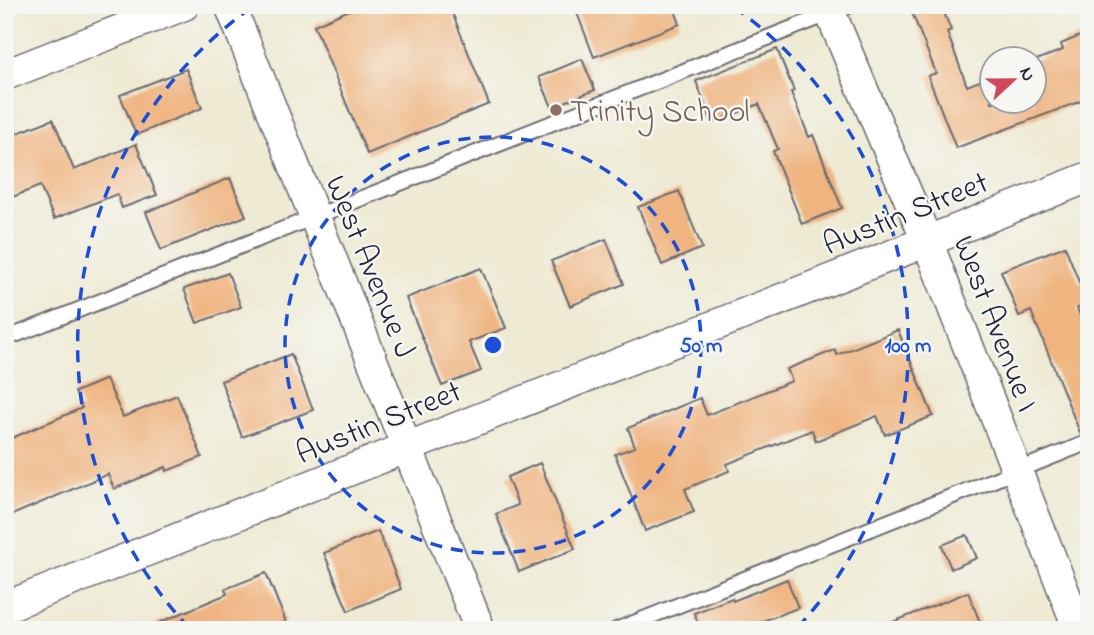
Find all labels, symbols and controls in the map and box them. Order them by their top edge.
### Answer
north arrow [978,46,1048,116]
text: N [1012,64,1041,86]
place label: Trinity School [570,90,750,137]
marker: Trinity School [548,102,564,118]
street label: Austin Street [816,161,997,270]
street label: West Avenue J [311,169,427,366]
street label: West Avenue I [939,229,1049,419]
text: 50 m [680,332,722,362]
text: 100 m [885,332,931,362]
centre of rings [481,333,505,357]
street label: Austin Street [289,370,470,479]

